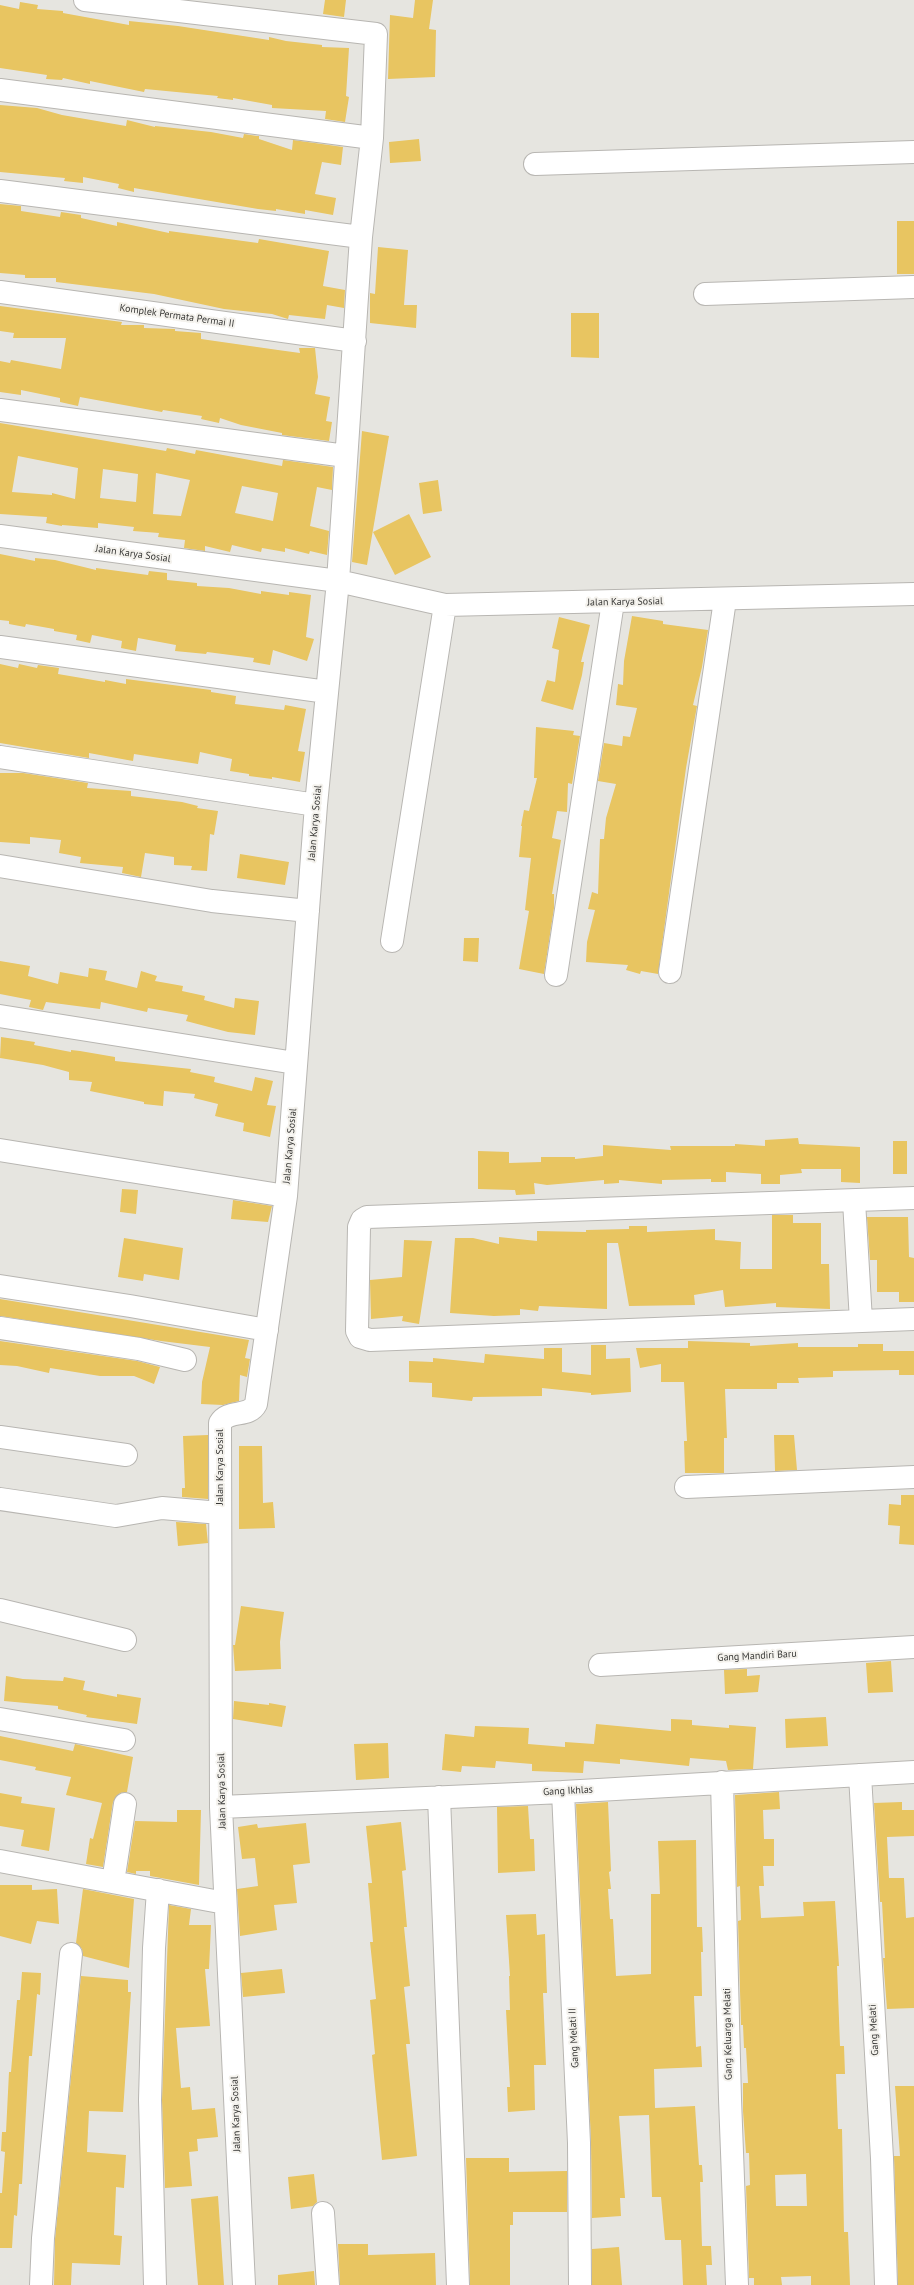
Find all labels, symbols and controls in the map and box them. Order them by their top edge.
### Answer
street label: Komplek Permata Permai II [119,302,235,330]
street label: Jalan Karya Sosial [95,543,171,565]
street label: Jalan Karya Sosial [587,595,663,609]
street label: Jalan Karya Sosial [306,785,324,861]
street label: Jalan Karya Sosial [281,1108,299,1184]
street label: Jalan Karya Sosial [214,1429,226,1505]
street label: Gang Mandiri Baru [717,1648,797,1664]
street label: Jalan Karya Sosial [215,1753,229,1829]
street label: Gang Ikhlas [543,1784,593,1798]
street label: Gang Keluarga Melati [721,1988,735,2080]
street label: Gang Melati [867,2004,881,2056]
street label: Gang Melati II [566,2008,582,2068]
street label: Jalan Karya Sosial [229,2076,243,2152]

